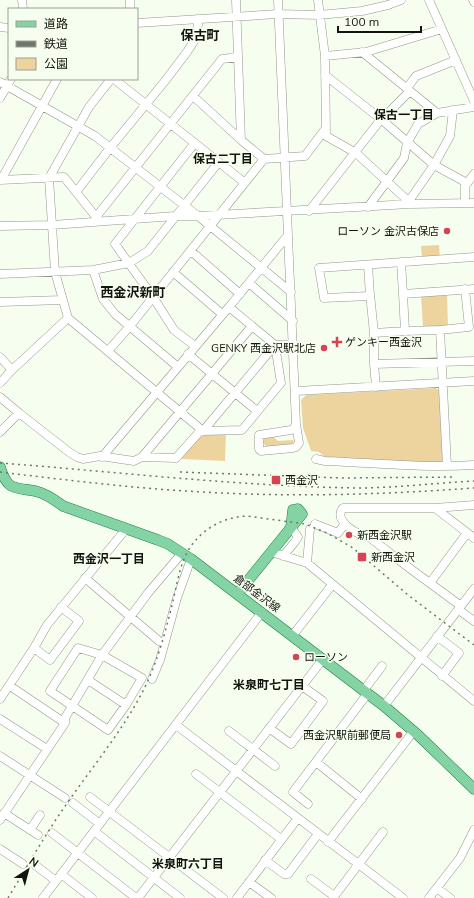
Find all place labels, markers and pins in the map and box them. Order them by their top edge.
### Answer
place label: ローソン 金沢古保店 [337,224,439,238]
marker: ローソン 金沢古保店 [442,226,452,236]
place label: ゲンキー西金沢 [345,335,422,349]
marker: ゲンキー西金沢 [332,337,342,347]
place label: GENKY 西金沢駅北店 [211,341,316,355]
marker: GENKY 西金沢駅北店 [319,343,329,353]
place label: 西金沢 [285,473,318,487]
marker: 西金沢 [270,474,282,486]
place label: 新西金沢駅 [357,528,412,542]
marker: 新西金沢駅 [344,530,354,540]
place label: 新西金沢 [371,550,415,564]
marker: 新西金沢 [356,551,368,563]
place label: ローソン [304,650,348,664]
marker: ローソン [291,652,301,662]
place label: 西金沢駅前郵便局 [303,728,391,742]
marker: 西金沢駅前郵便局 [394,730,404,740]

